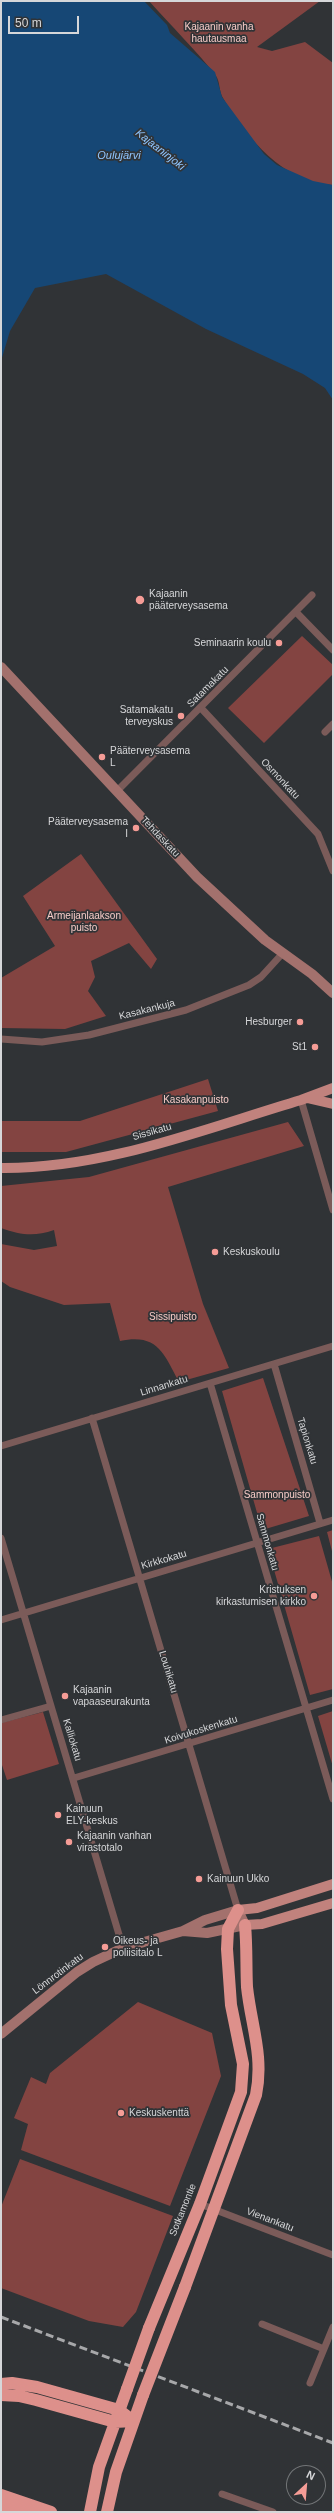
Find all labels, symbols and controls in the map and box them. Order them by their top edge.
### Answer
scale bar [10,8,81,34]
text: 50 m [15,16,42,30]
park label: Kajaanin vanha hautausmaa [185,21,253,44]
water label: Kajaaninjoki [133,127,187,173]
water label: Oulujärvi [97,149,141,163]
place label: Kajaanin pääterveysasema [149,588,228,612]
marker: Kajaanin pääterveysasema [134,594,146,606]
place label: Seminaarin koulu [194,637,271,649]
marker: Seminaarin koulu [274,638,284,648]
street label: Satamakatu [185,664,231,710]
place label: Satamakatu terveyskus [120,704,173,728]
marker: Satamakatu terveyskus [176,711,186,721]
place label: Pääterveysasema L [110,745,190,768]
marker: Pääterveysasema L [97,752,107,762]
street label: Osmonkatu [258,756,302,802]
street label: Tehdaskatu [138,814,182,860]
place label: Pääterveysasema I [48,816,128,840]
marker: Pääterveysasema I [131,823,141,833]
park label: Armeijanlaakson puisto [47,910,121,934]
street label: Kasakankuja [118,997,176,1023]
place label: Hesburger [245,1016,292,1028]
marker: Hesburger [295,1017,305,1027]
place label: St1 [292,1041,307,1053]
marker: St1 [310,1042,320,1052]
park label: Kasakanpuisto [163,1094,229,1106]
street label: Sissikatu [131,1121,173,1143]
place label: Keskuskoulu [223,1246,280,1258]
marker: Keskuskoulu [210,1247,220,1257]
park label: Sissipuisto [149,1311,197,1323]
street label: Linnankatu [139,1373,189,1399]
street label: Tapionkatu [294,1416,320,1466]
park label: Sammonpuisto [244,1489,310,1501]
street label: Sammonkatu [253,1512,281,1572]
street label: Kirkkokatu [140,1548,188,1572]
place label: Kristuksen kirkastumisen kirkko [216,1584,306,1608]
marker: Kristuksen kirkastumisen kirkko [309,1591,319,1601]
street label: Louhikatu [156,1650,180,1694]
place label: Kajaanin vapaaseurakunta [73,1684,150,1708]
marker: Kajaanin vapaaseurakunta [60,1691,70,1701]
street label: Koivukoskenkatu [163,1713,239,1747]
street label: Kalliokatu [60,1718,84,1762]
place label: Kainuun ELY-keskus [66,1803,118,1826]
marker: Kainuun ELY-keskus [53,1810,63,1820]
place label: Kajaanin vanhan virastotalo [77,1830,152,1854]
marker: Kajaanin vanhan virastotalo [64,1837,74,1847]
place label: Kainuun Ukko [207,1873,269,1885]
marker: Kainuun Ukko [194,1874,204,1884]
place label: Oikeus- ja poliisitalo L [113,1935,162,1958]
marker: Oikeus- ja poliisitalo L [100,1942,110,1952]
street label: Lönnrotinkatu [30,1951,86,1997]
place label: Keskuskenttä [129,2107,189,2119]
marker: Keskuskenttä [116,2108,126,2118]
street label: Sotkamontie [167,2182,199,2238]
street label: Vienankatu [245,2205,295,2235]
north arrow [286,2465,326,2505]
text: N [305,2468,317,2482]

